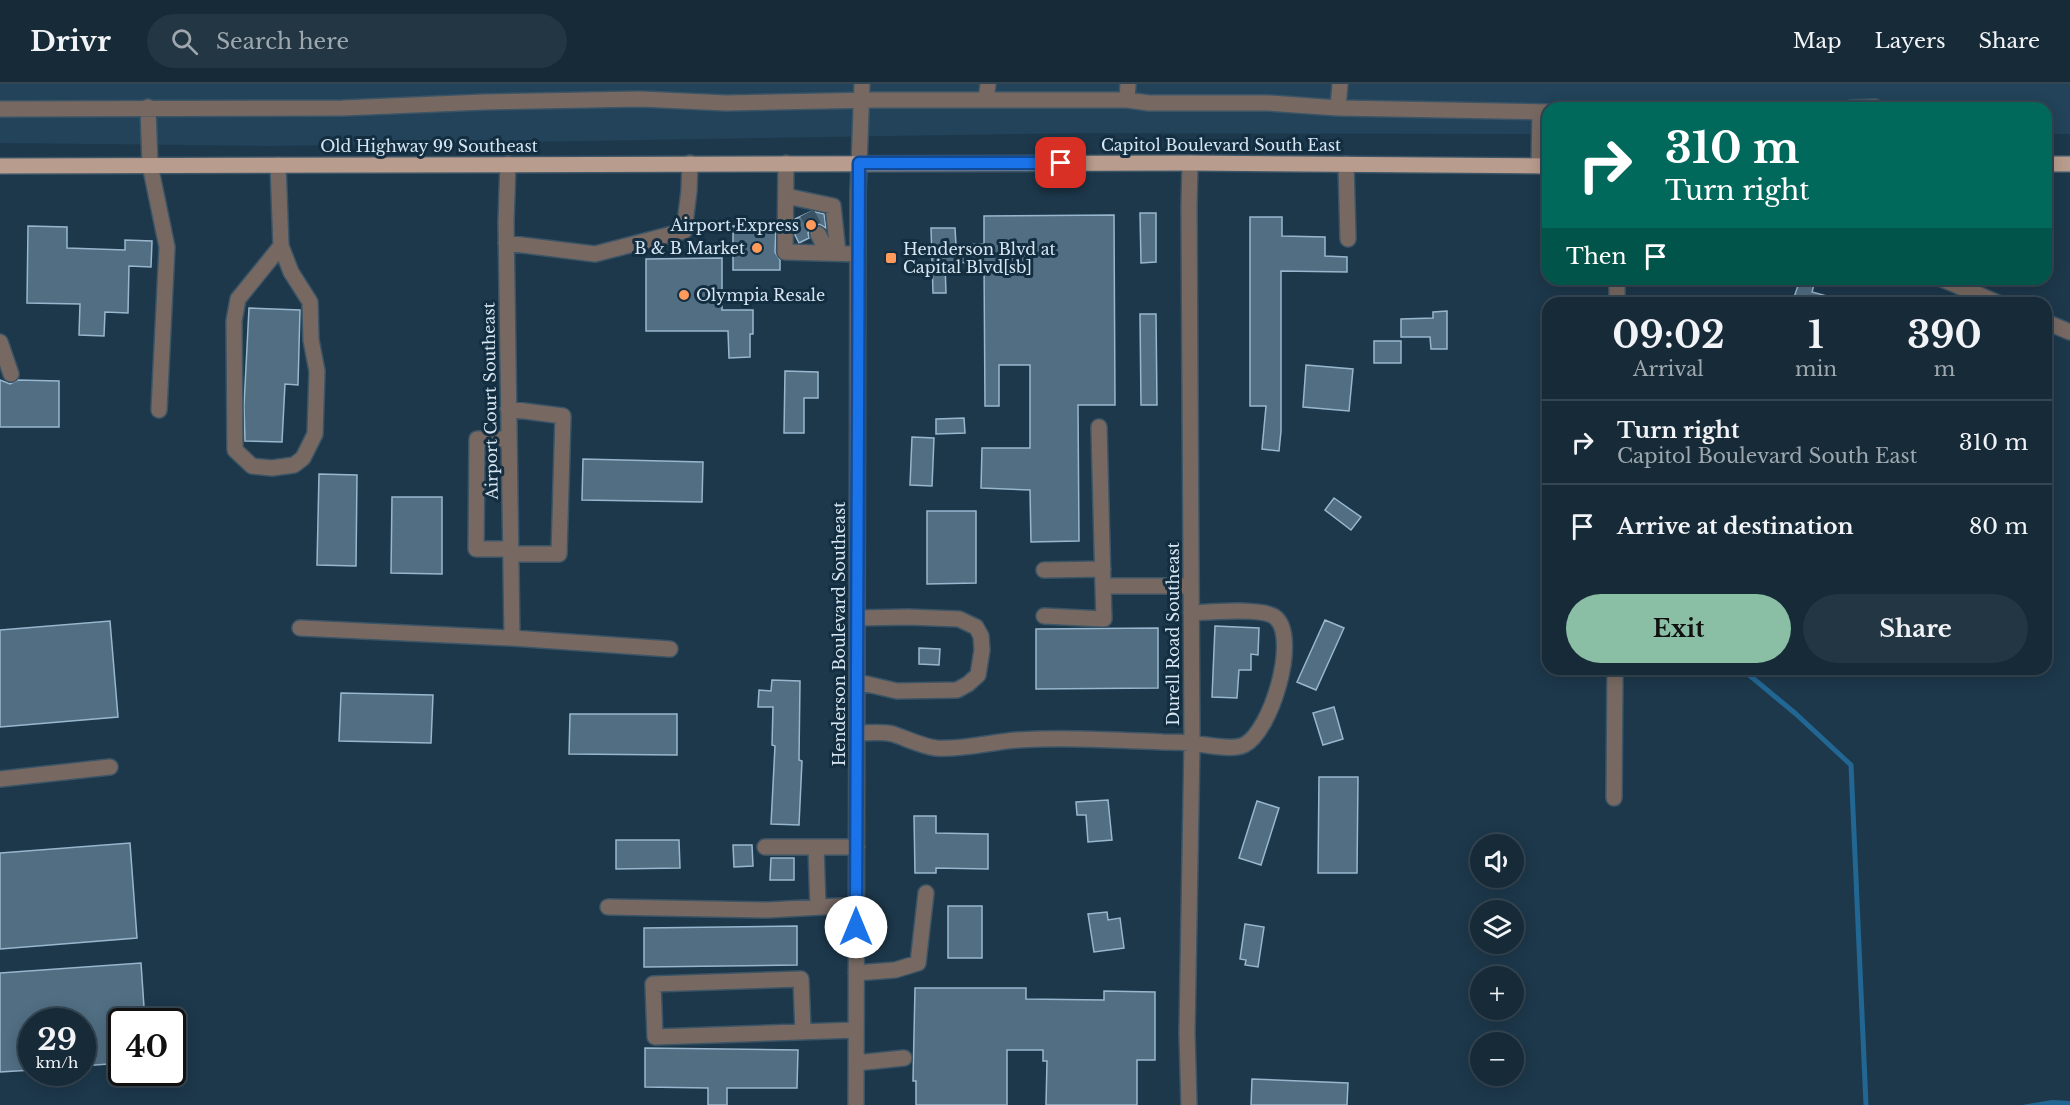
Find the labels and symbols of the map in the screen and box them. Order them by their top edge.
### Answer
street label: Capitol Boulevard South East [1101,135,1341,155]
street label: Old Highway 99 Southeast [320,136,538,156]
pin [1035,137,1086,188]
place label: Airport Express [670,215,799,235]
marker: Airport Express [804,218,818,232]
place label: B & B Market [634,238,745,258]
place label: Henderson Blvd at Capital Blvd[sb] [903,239,1056,277]
marker: B & B Market [750,241,764,255]
marker: Henderson Blvd at Capital Blvd[sb] [884,251,898,265]
place label: Olympia Resale [696,285,825,305]
marker: Olympia Resale [677,288,691,302]
street label: Airport Court Southeast [478,302,502,501]
street label: Henderson Boulevard Southeast [829,502,849,766]
street label: Durell Road Southeast [1163,542,1183,726]
position arrow [824,895,888,959]
speed limit sign: 40 [108,1008,186,1086]

